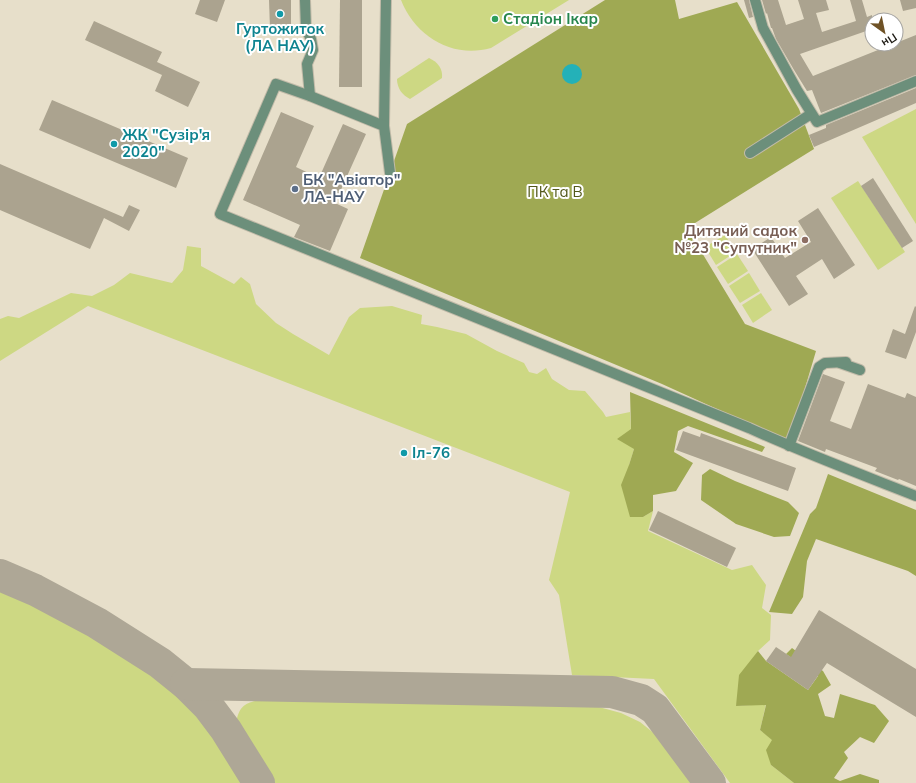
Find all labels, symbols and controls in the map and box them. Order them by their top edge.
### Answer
marker: Гуртожиток (ЛА НАУ) [275,9,285,19]
place label: Стадіон Ікар [503,9,598,28]
north arrow [864,12,904,52]
marker: Стадіон Ікар [490,14,500,24]
place label: Гуртожиток (ЛА НАУ) [236,19,325,55]
text: Пн [879,30,900,51]
place label: ЖК "Сузір'я 2020" [122,125,210,161]
marker: ЖК "Сузір'я 2020" [109,139,119,149]
place label: БК "Авіатор" ЛА-НАУ [303,170,401,206]
park label: ПК та В [527,182,583,201]
marker: БК "Авіатор" ЛА-НАУ [290,184,300,194]
place label: Дитячий садок №23 "Супутник" [674,221,797,257]
marker: Дитячий садок №23 "Супутник" [800,235,810,245]
place label: Іл-76 [412,443,450,462]
marker: Іл-76 [399,448,409,458]

